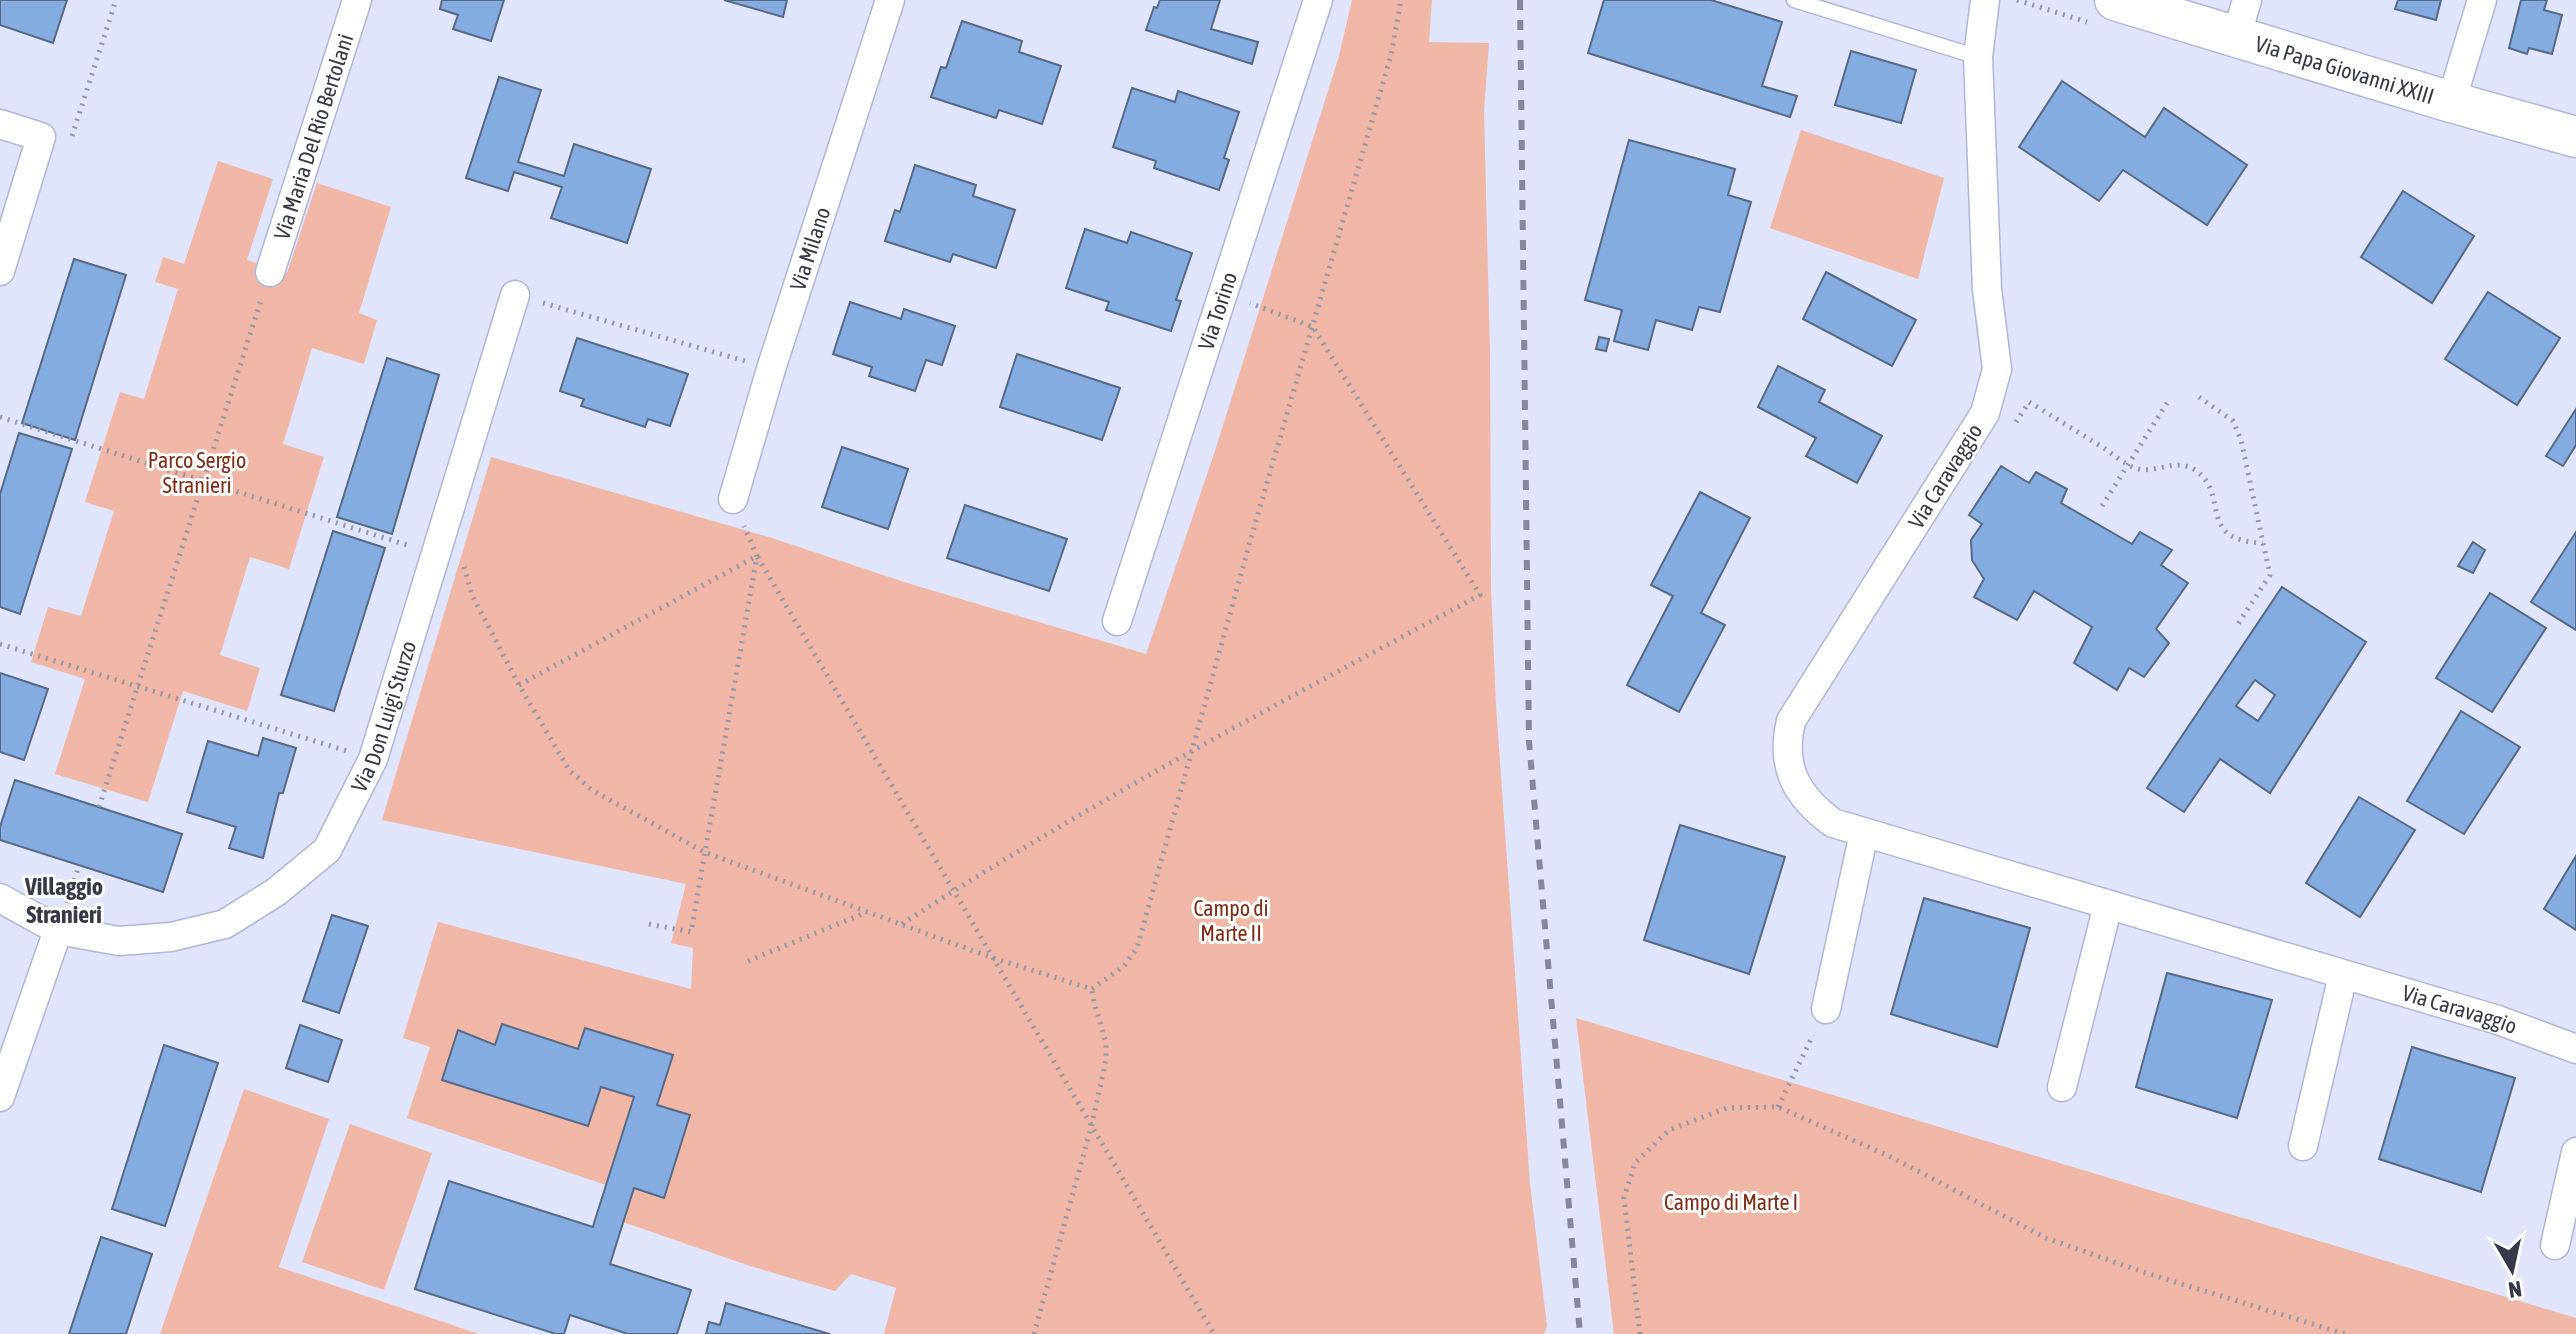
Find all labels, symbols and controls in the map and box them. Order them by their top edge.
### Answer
street label: Via Papa Giovanni XXIII [2252,30,2437,109]
street label: Via Maria Del Rio Bertolani [268,31,358,243]
street label: Via Milano [784,204,835,293]
street label: Via Torino [1193,269,1242,353]
street label: Via Caravaggio [1903,419,1987,533]
park label: Parco Sergio Stranieri [148,447,246,498]
street label: Via Don Luigi Sturzo [346,638,421,796]
district label: Villaggio Stranieri [24,873,103,928]
park label: Campo di Marte II [1193,895,1269,946]
street label: Via Caravaggio [2399,979,2521,1039]
park label: Campo di Marte I [1664,1189,1798,1215]
north arrow [2472,1230,2552,1310]
text: N [2507,1276,2524,1304]

